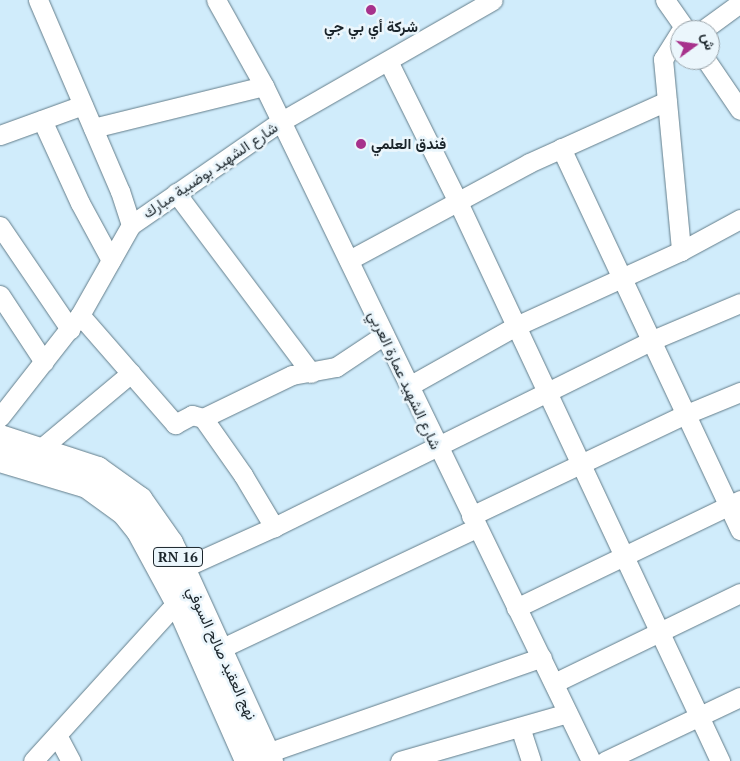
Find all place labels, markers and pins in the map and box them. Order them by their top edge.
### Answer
marker: شركة أي بي جي [365,4,377,16]
place label: شركة أي بي جي [324,18,418,36]
place label: فندق العلمي [371,135,446,153]
marker: فندق العلمي [355,138,367,150]

